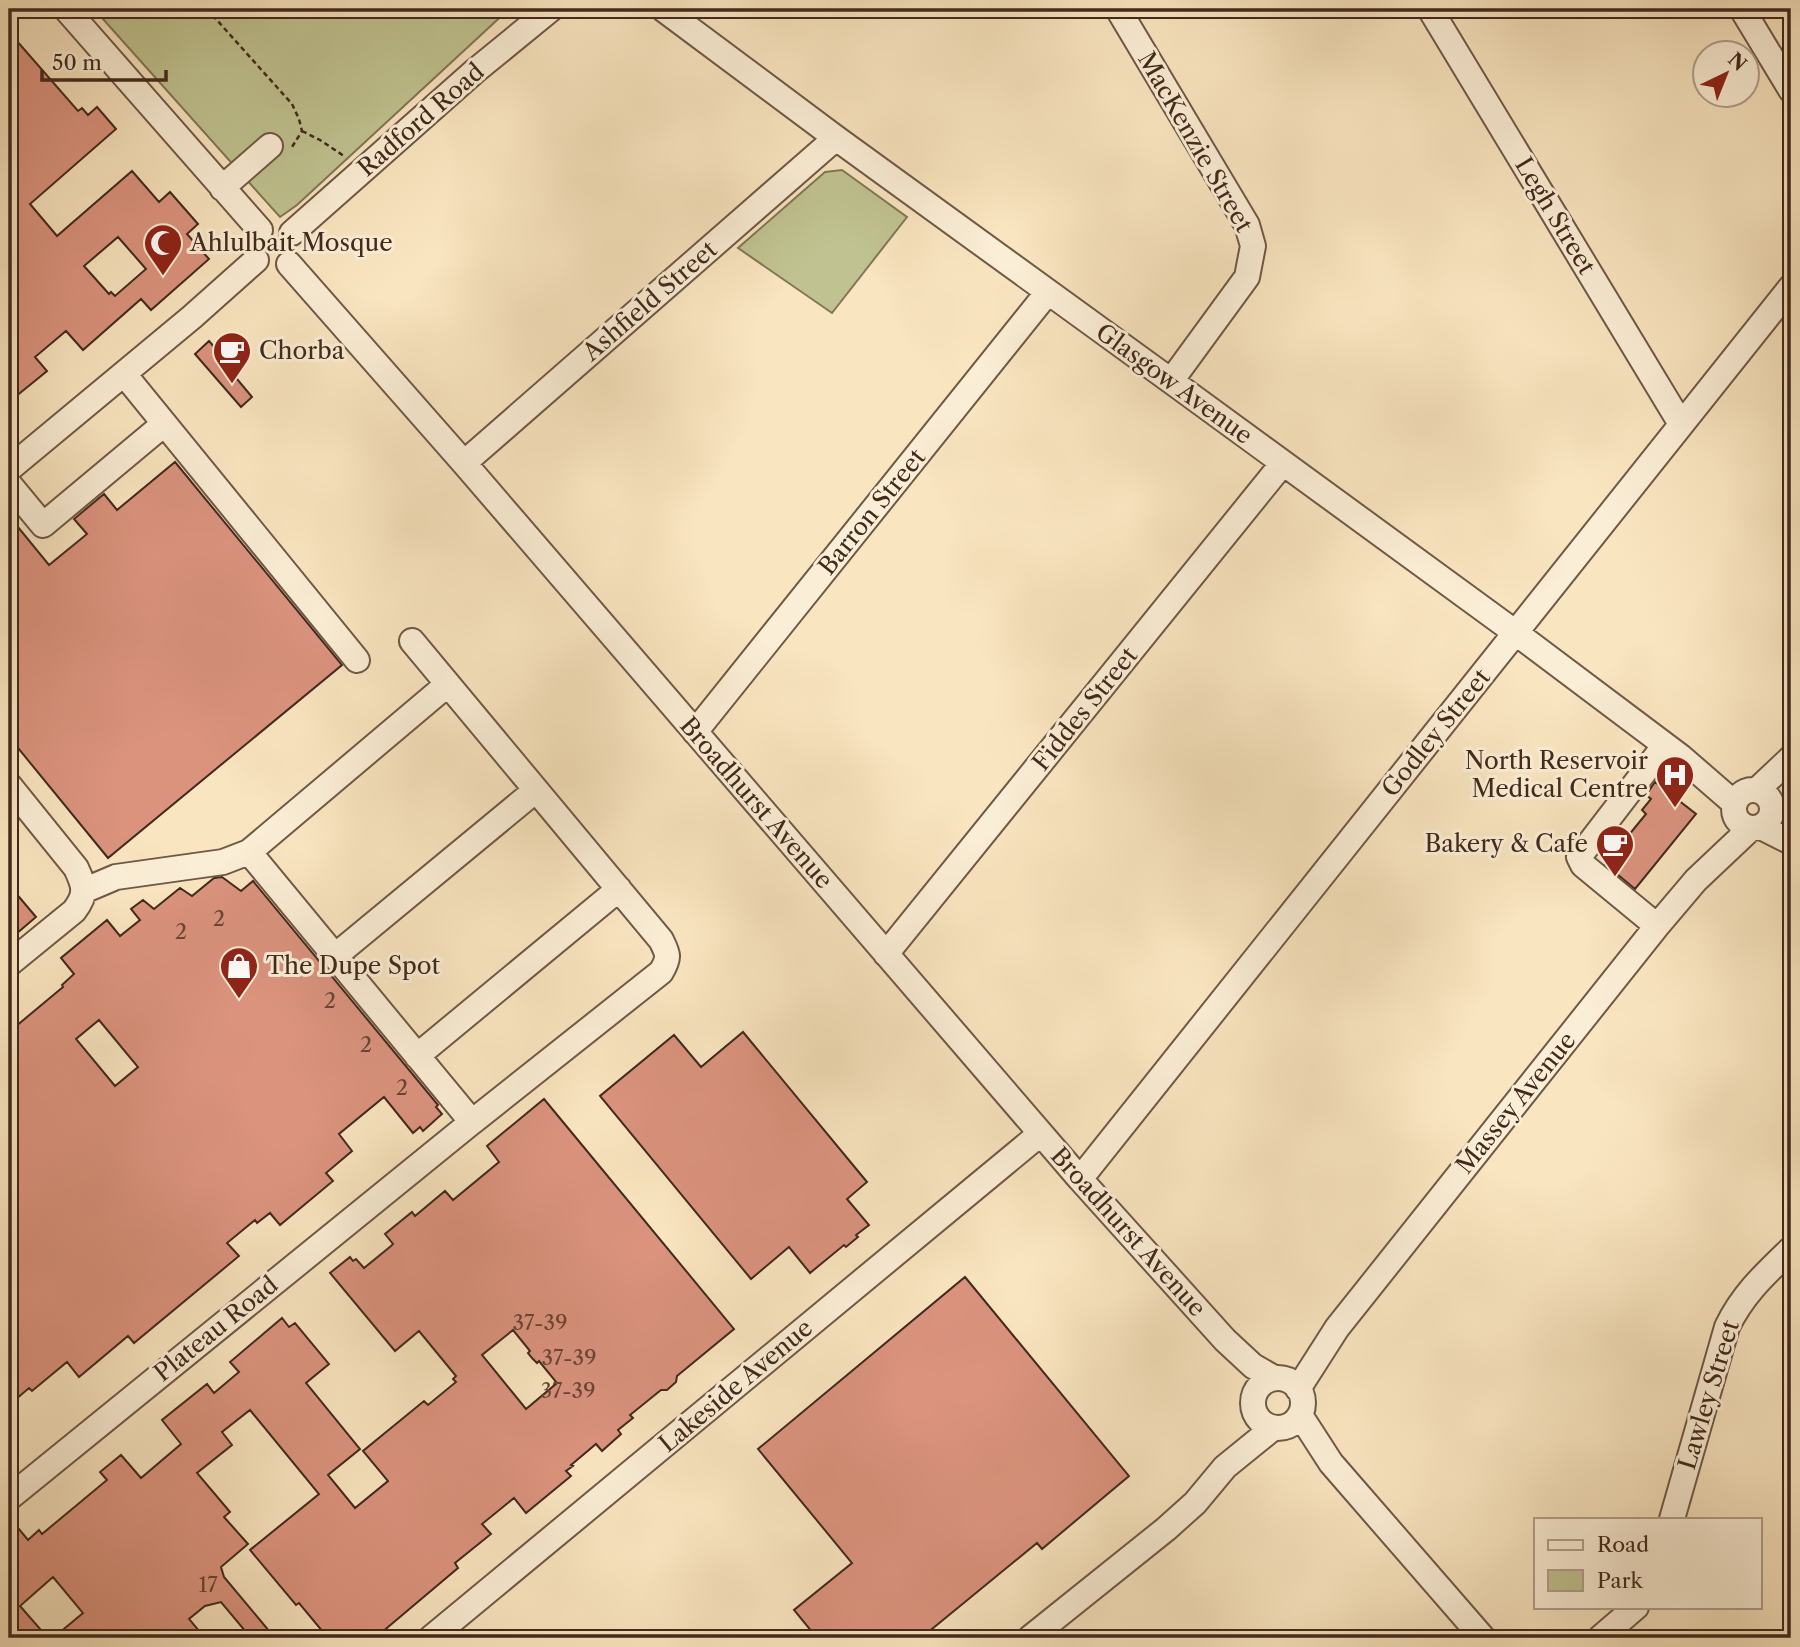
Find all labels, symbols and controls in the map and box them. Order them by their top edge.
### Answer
scale bar [42,38,166,82]
north arrow [1692,38,1762,108]
street label: MacKenzie Street [1132,46,1259,237]
text: N [1723,48,1751,76]
text: 50 m [52,50,102,75]
street label: Radford Road [352,57,490,182]
street label: Legh Street [1509,152,1602,280]
mosque icon: Ahlulbait Mosque [142,222,184,277]
place label: Ahlulbait Mosque [189,228,393,257]
street label: Ashfield Street [576,234,723,367]
street label: Glasgow Avenue [1091,317,1258,450]
cafe icon: Chorba [211,330,253,385]
place label: Chorba [259,336,345,365]
street label: Barron Street [812,443,931,580]
street label: Fiddes Street [1026,641,1144,776]
street label: Godley Street [1375,663,1496,802]
street label: Broadhurst Avenue [674,711,839,894]
place label: North Reservoir Medical Centre [1465,746,1648,803]
hospital icon: North Reservoir Medical Centre [1654,754,1696,809]
cafe icon: Bakery & Cafe [1594,823,1636,878]
place label: Bakery & Cafe [1424,829,1588,858]
house number: 2 [213,906,225,931]
house number: 2 [175,919,187,944]
shop icon: The Dupe Spot [218,945,260,1000]
place label: The Dupe Spot [266,951,440,980]
house number: 2 [324,988,336,1013]
street label: Massey Avenue [1450,1026,1582,1179]
house number: 2 [360,1032,372,1057]
house number: 2 [396,1075,408,1100]
street label: Broadhurst Avenue [1045,1141,1212,1322]
street label: Plateau Road [148,1270,284,1387]
house number: 37-39 [513,1310,567,1335]
street label: Lakeside Avenue [653,1313,818,1458]
street label: Lawley Street [1672,1316,1745,1473]
house number: 37-39 [542,1345,596,1370]
house number: 37-39 [541,1378,595,1403]
legend [1534,1518,1762,1608]
text: Road [1597,1532,1649,1557]
text: Park [1597,1568,1643,1593]
house number: 17 [198,1572,218,1597]

